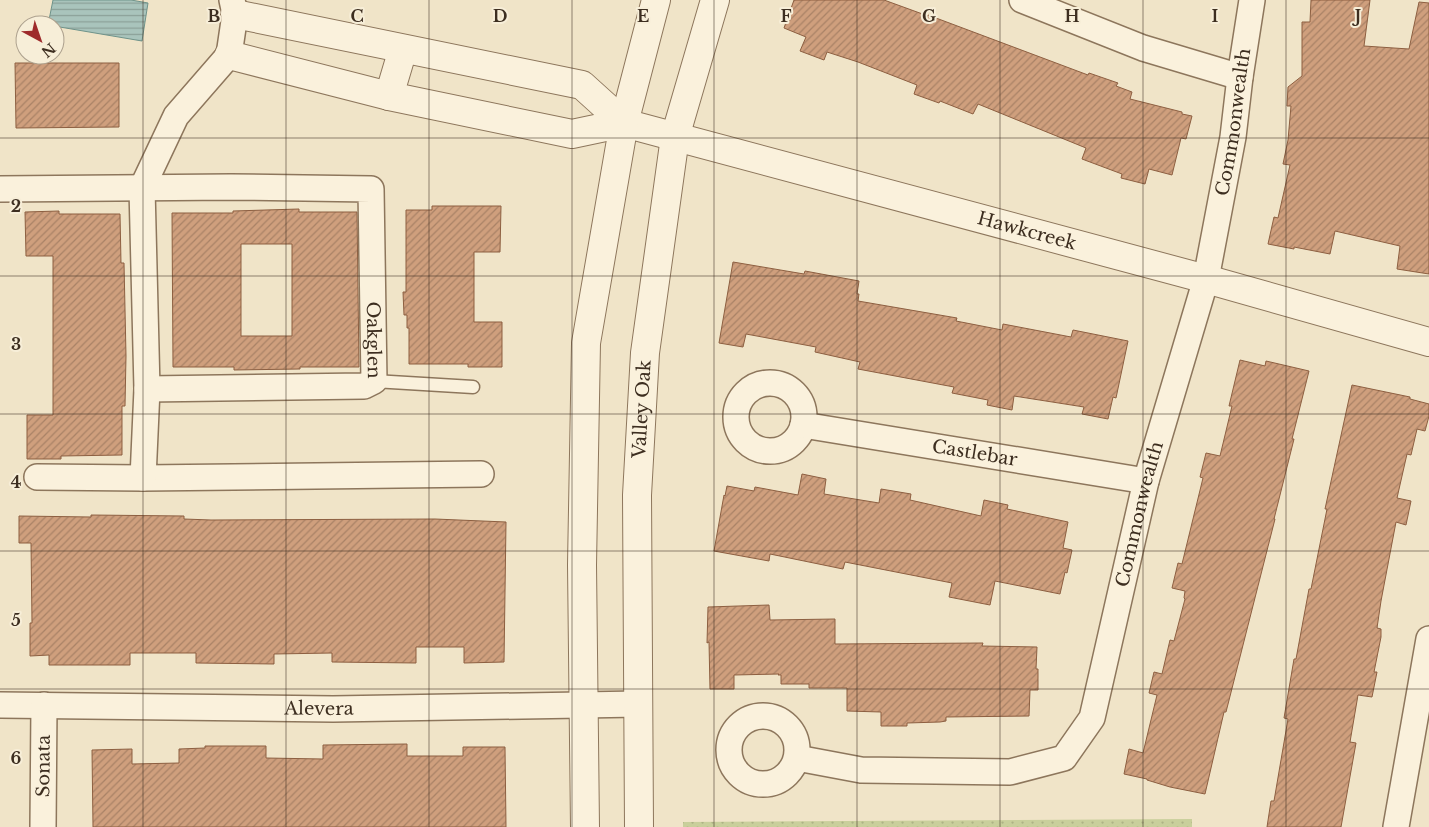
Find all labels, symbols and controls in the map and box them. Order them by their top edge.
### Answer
text: B [208,6,221,26]
text: C [350,6,364,26]
text: D [493,6,507,26]
text: E [637,6,649,26]
text: F [780,6,792,26]
text: G [922,6,936,26]
text: H [1064,6,1080,26]
text: I [1212,6,1219,26]
text: J [1352,6,1361,26]
north arrow [15,15,65,65]
text: N [38,39,59,61]
street label: Commonwealth [1211,47,1255,198]
text: 2 [11,196,21,216]
street label: Hawkcreek [975,207,1079,255]
street label: Oakglen [362,301,385,379]
text: 3 [11,334,21,354]
street label: Valley Oak [628,359,656,460]
street label: Castlebar [931,435,1019,471]
street label: Commonwealth [1111,439,1168,589]
text: 4 [11,472,21,492]
text: 5 [11,610,21,630]
street label: Alevera [283,697,354,720]
street label: Sonata [32,735,55,797]
text: 6 [11,748,22,768]

